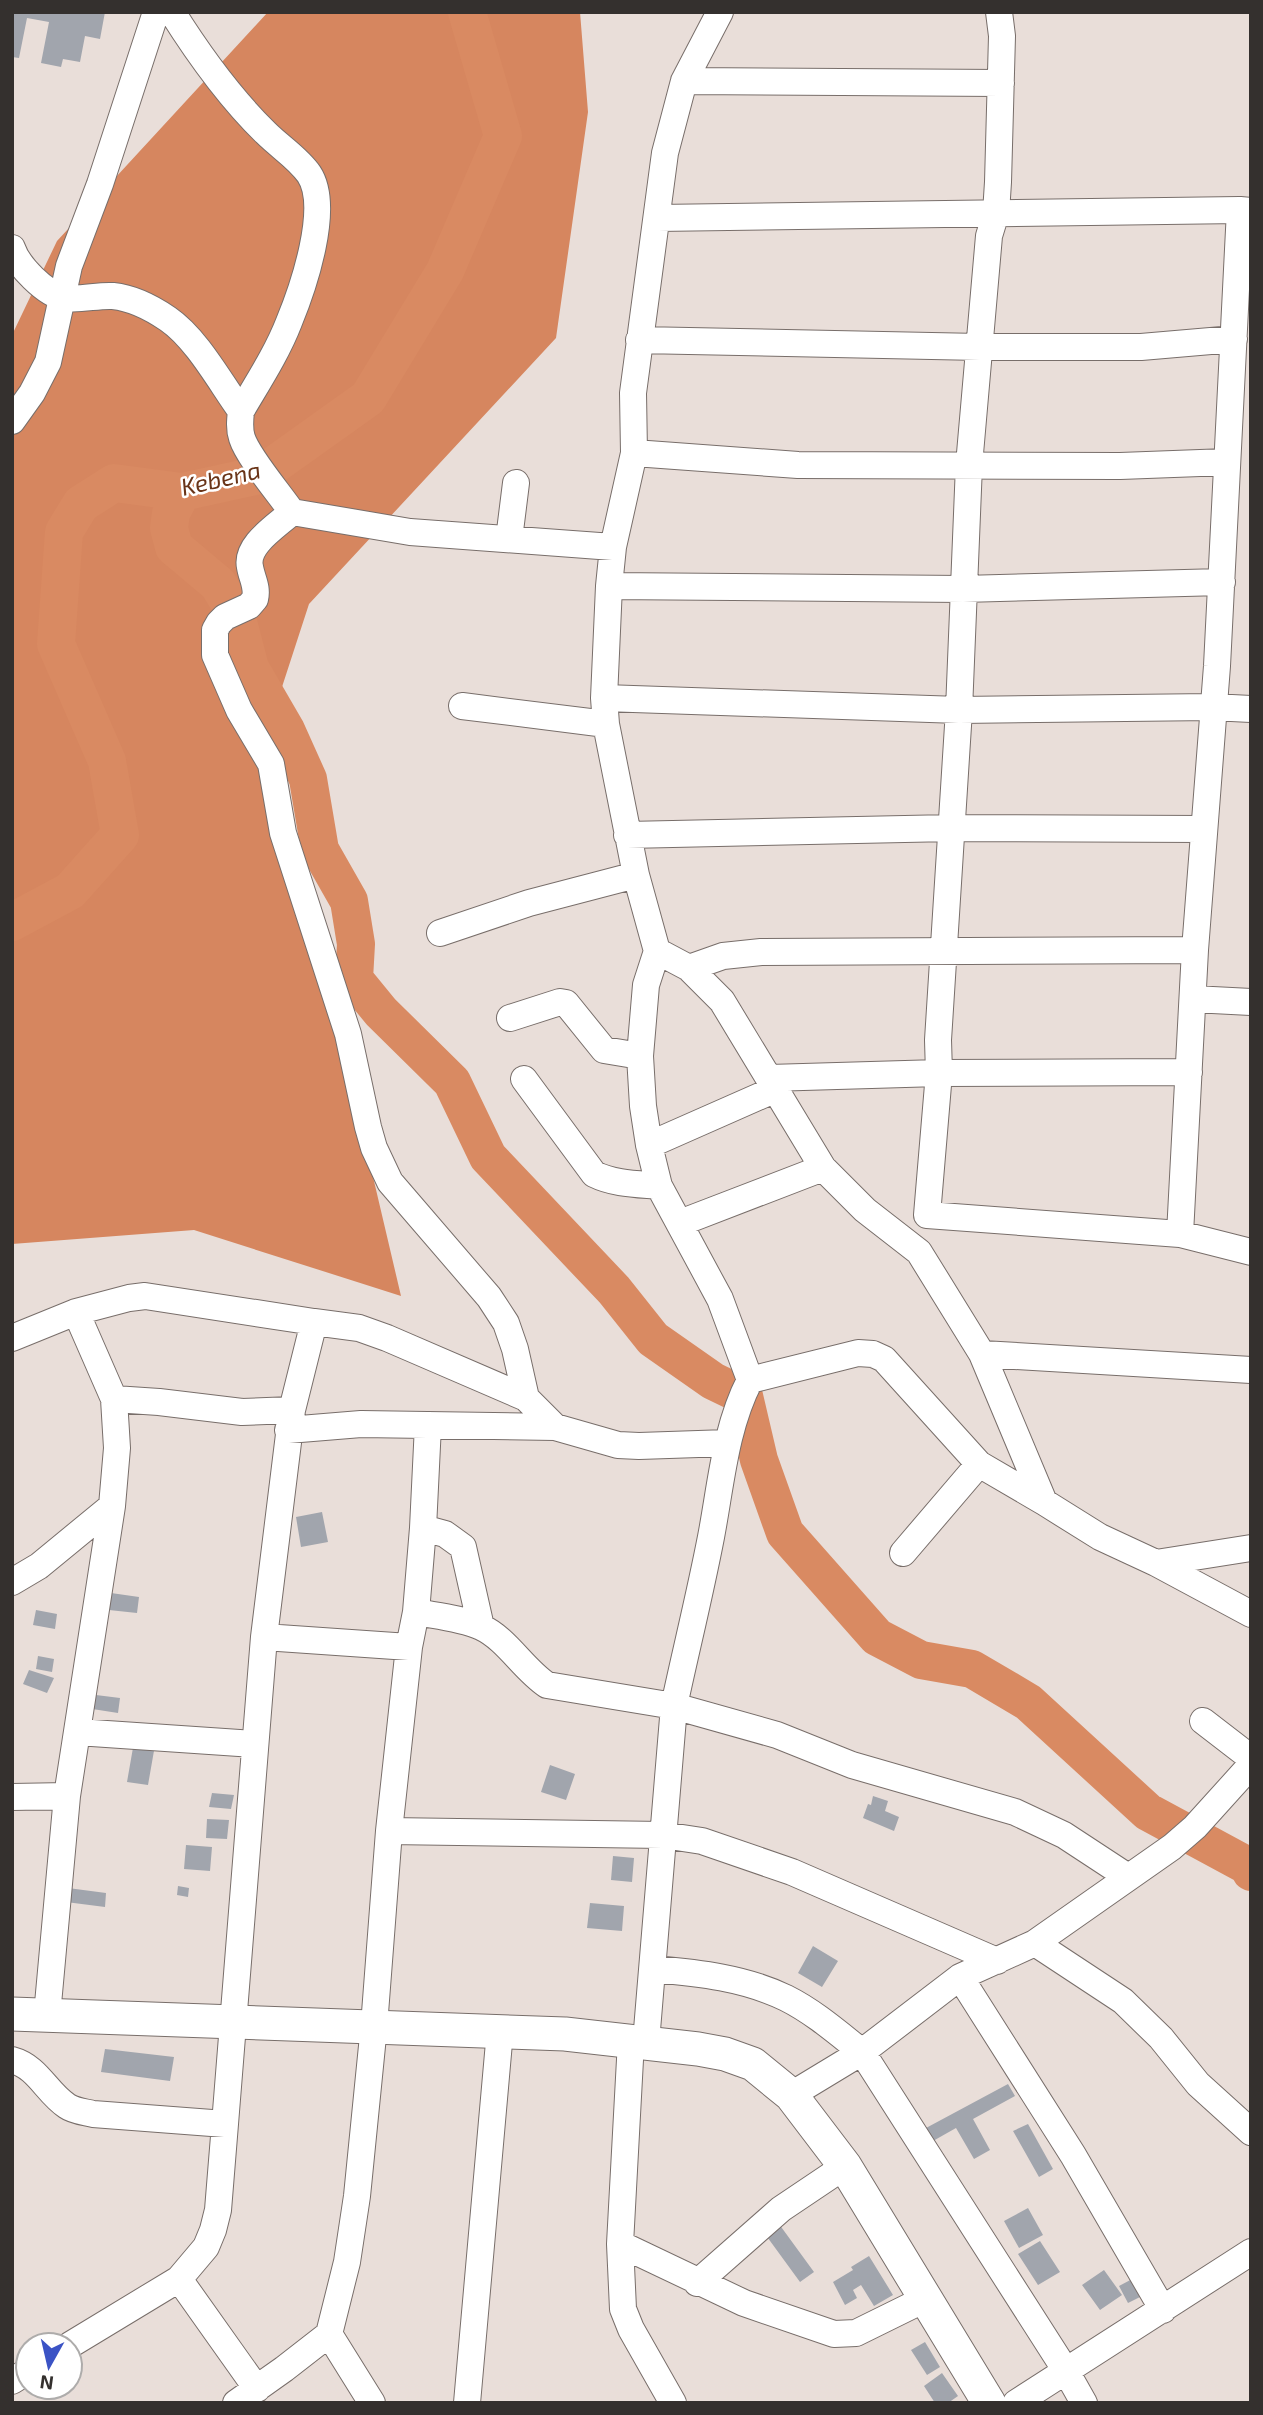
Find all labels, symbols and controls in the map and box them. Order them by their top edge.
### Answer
water label: Kebena [178,454,263,501]
north arrow [14,2331,84,2401]
text: N [38,2371,55,2396]

